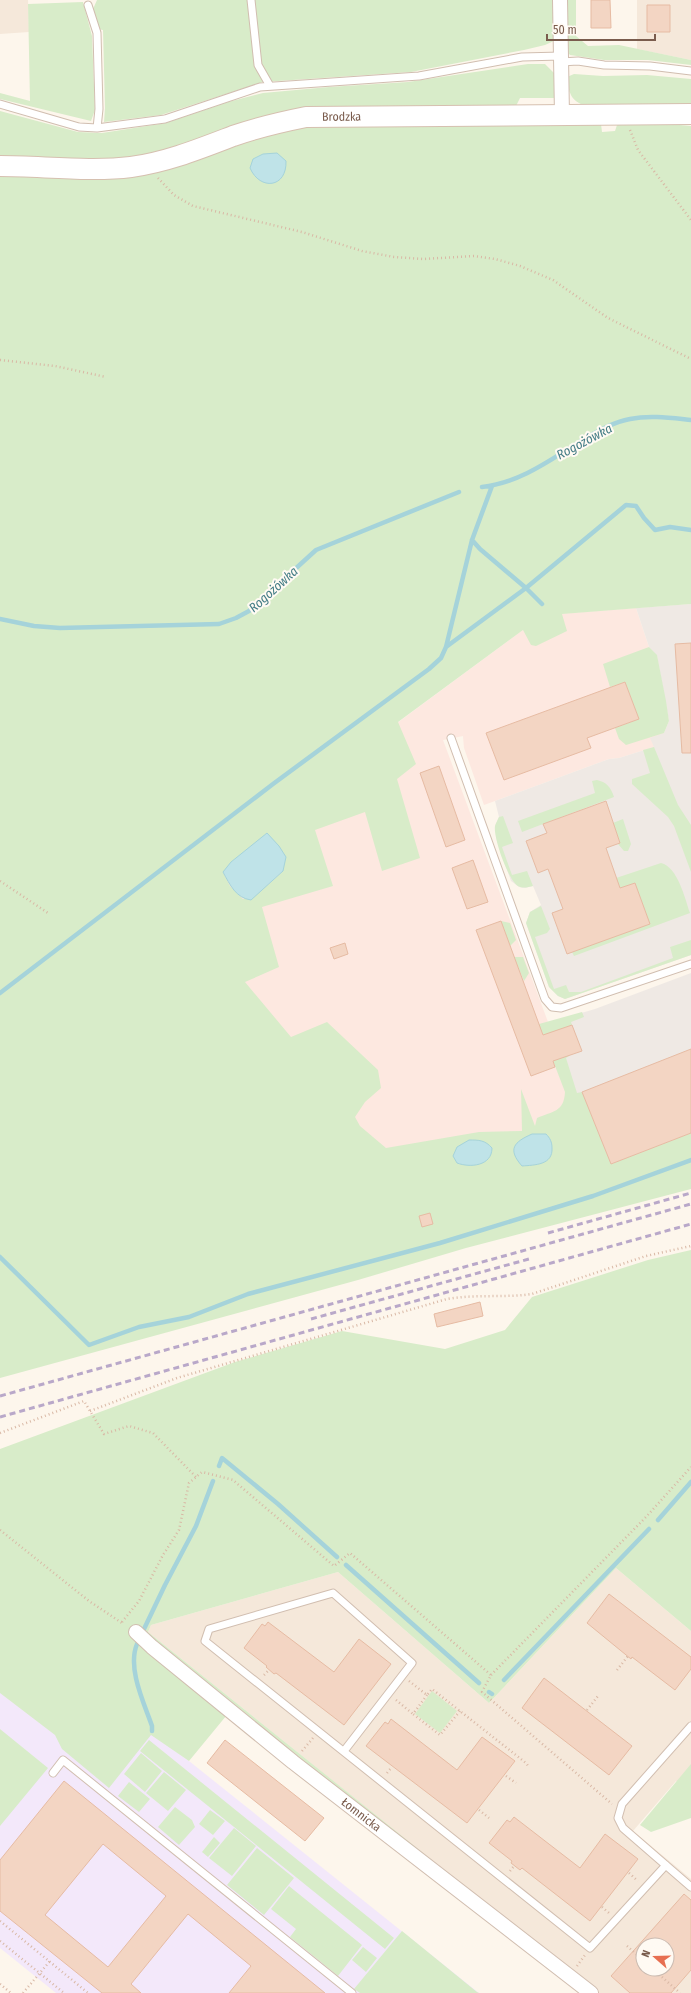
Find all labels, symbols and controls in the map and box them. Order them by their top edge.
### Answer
scale bar [547,16,655,42]
text: 50 m [553,23,577,37]
street label: Brodzka [322,110,361,124]
water label: Rogożówka [554,420,615,462]
water label: Rogożówka [246,563,301,615]
street label: Łomnicka [338,1795,384,1835]
north arrow [635,1937,675,1977]
text: N [639,1948,653,1959]

